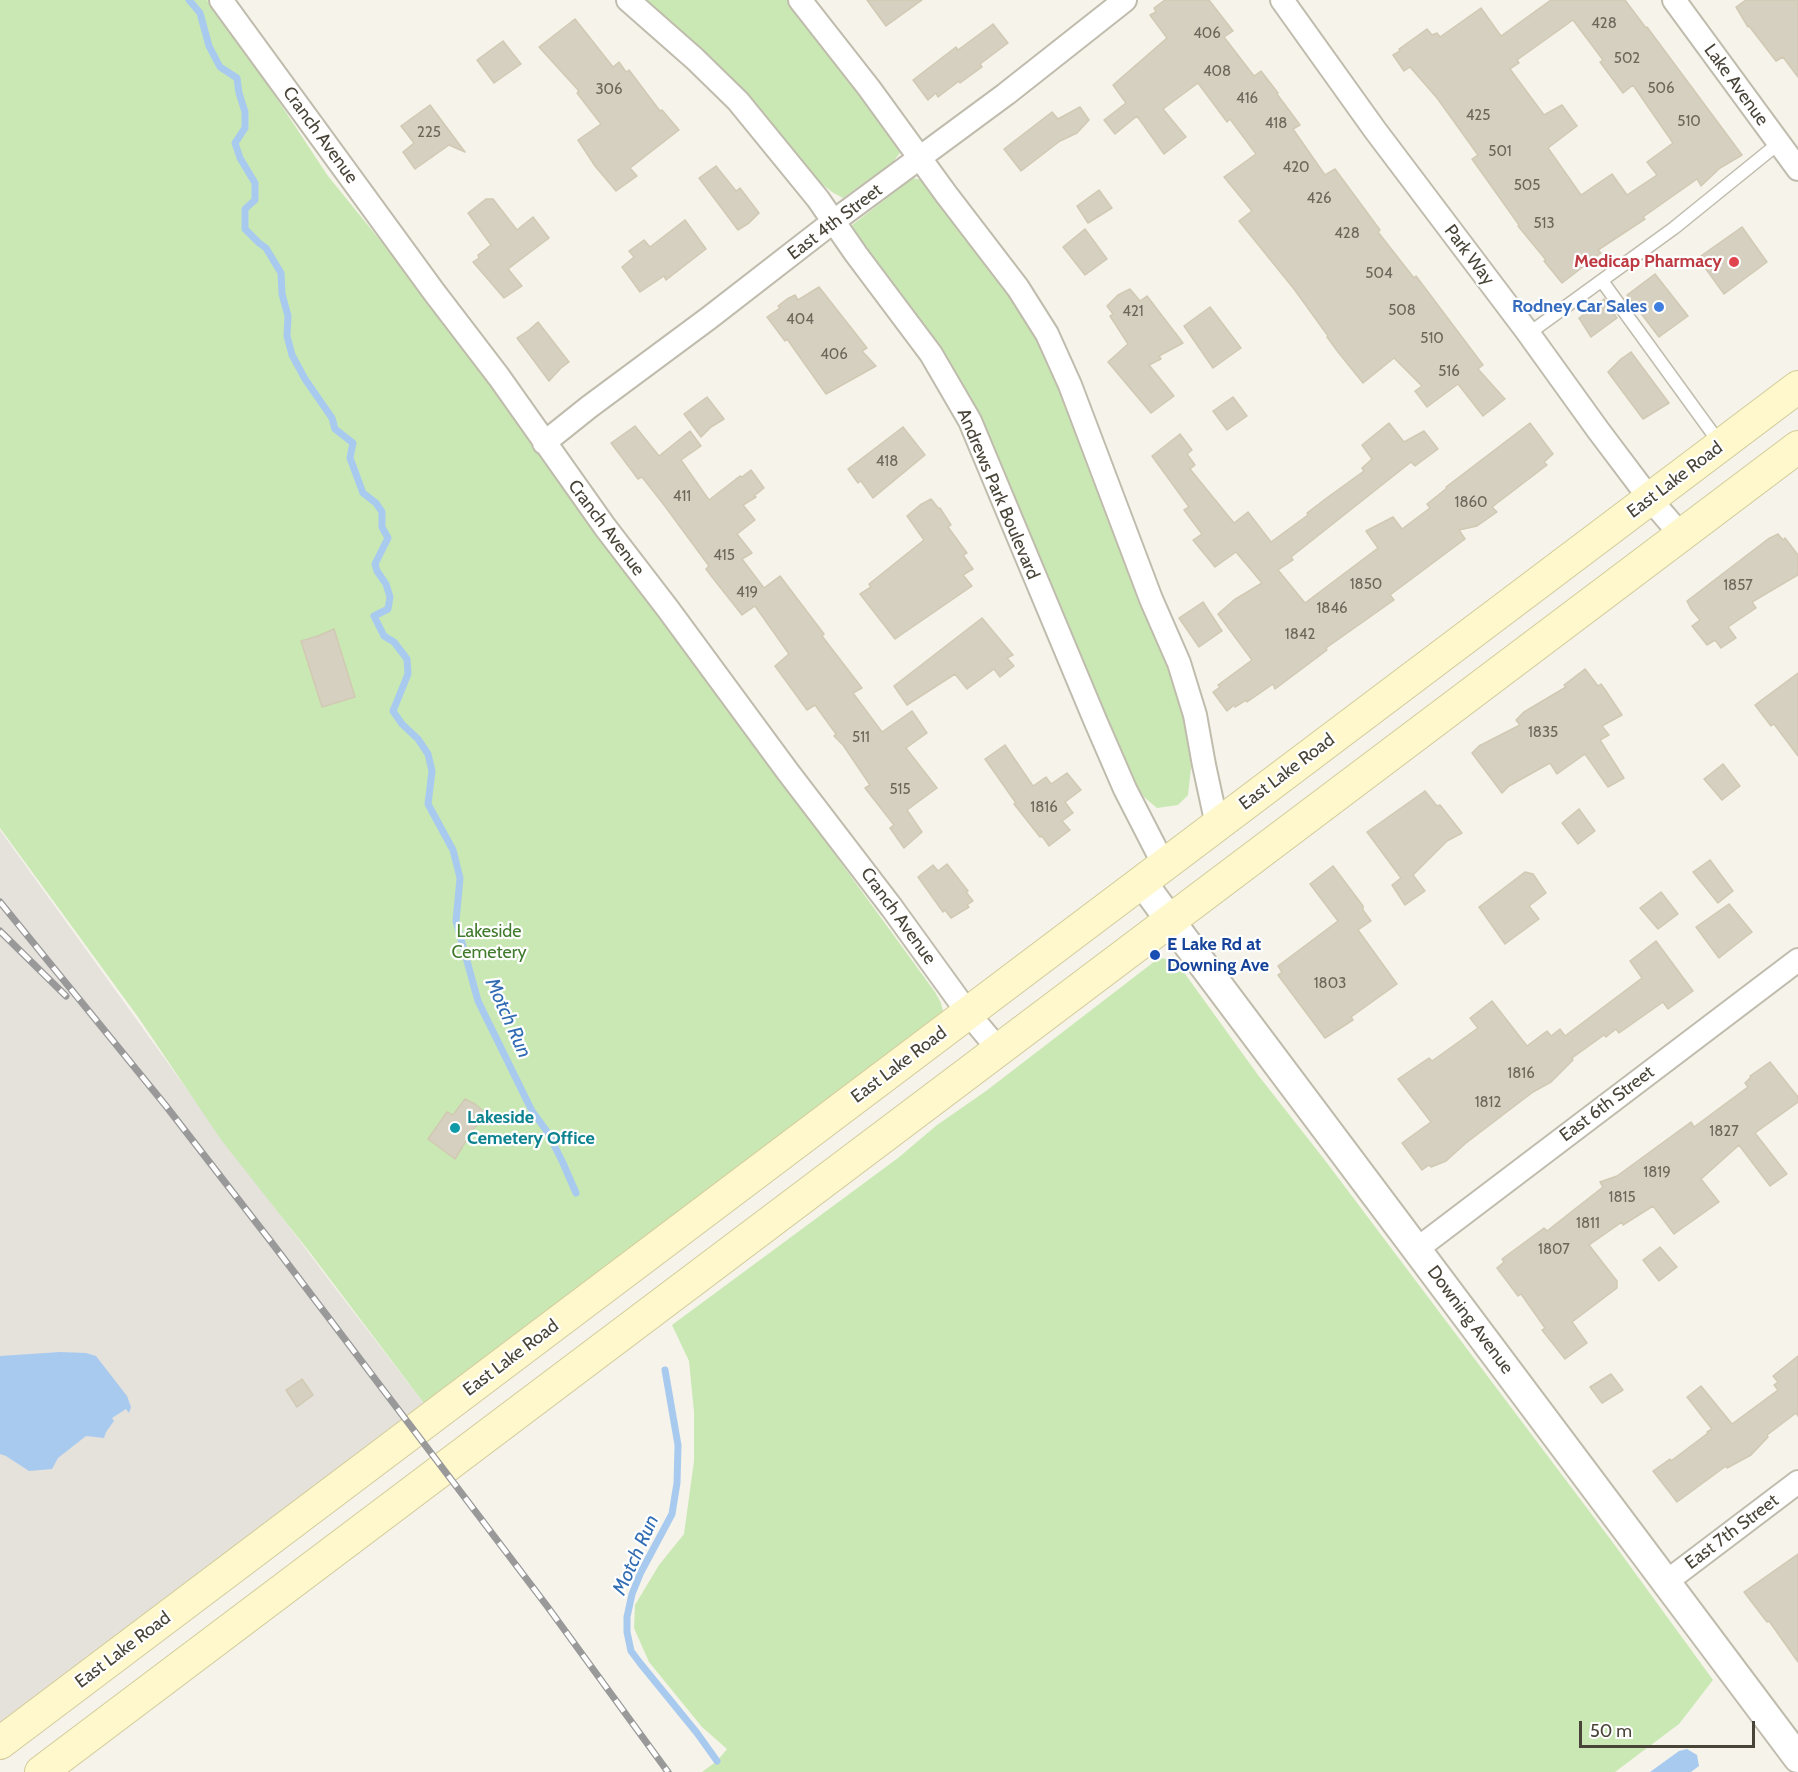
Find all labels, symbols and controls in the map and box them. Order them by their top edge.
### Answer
house number: 428 [1591,15,1617,33]
house number: 406 [1193,25,1221,43]
street label: Lake Avenue [1699,40,1773,130]
house number: 502 [1614,50,1640,68]
house number: 408 [1203,63,1231,81]
house number: 506 [1647,80,1675,98]
house number: 306 [595,81,623,99]
street label: Cranch Avenue [278,82,362,188]
house number: 416 [1236,90,1258,108]
house number: 425 [1466,107,1490,125]
house number: 510 [1677,113,1701,131]
house number: 418 [1265,115,1287,133]
house number: 225 [417,124,441,142]
house number: 501 [1488,143,1512,161]
house number: 420 [1283,159,1309,177]
house number: 505 [1514,177,1540,195]
street label: East 4th Street [783,179,887,265]
house number: 426 [1306,190,1332,208]
house number: 513 [1533,215,1555,233]
street label: Park Way [1439,220,1499,290]
house number: 428 [1334,225,1360,243]
place label: Medicap Pharmacy [1574,251,1722,273]
marker: Medicap Pharmacy [1727,255,1741,269]
house number: 504 [1365,265,1393,283]
place label: Rodney Car Sales [1512,296,1647,318]
marker: Rodney Car Sales [1652,300,1666,314]
house number: 508 [1388,302,1416,320]
house number: 421 [1122,303,1144,321]
house number: 404 [786,311,814,329]
house number: 510 [1420,330,1444,348]
house number: 406 [820,346,848,364]
house number: 516 [1438,363,1460,381]
street label: Andrews Park Boulevard [952,406,1044,582]
street label: East Lake Road [1623,437,1727,523]
house number: 418 [876,453,898,471]
street label: Cranch Avenue [563,476,649,580]
house number: 411 [673,488,691,506]
house number: 1860 [1455,494,1487,512]
house number: 415 [713,547,735,565]
house number: 1850 [1350,576,1382,594]
house number: 1857 [1723,577,1753,595]
house number: 419 [736,584,758,602]
house number: 1846 [1316,600,1348,618]
house number: 1842 [1285,626,1315,644]
house number: 1835 [1528,724,1558,742]
house number: 511 [852,729,870,747]
street label: East Lake Road [1235,729,1339,815]
house number: 515 [889,781,911,799]
house number: 1816 [1030,799,1058,817]
street label: Cranch Avenue [856,863,940,969]
park label: Lakeside Cemetery [451,921,527,964]
place label: E Lake Rd at Downing Ave [1167,934,1269,976]
marker: E Lake Rd at Downing Ave [1148,948,1162,962]
water label: Motch Run [480,974,536,1062]
house number: 1803 [1314,975,1346,993]
street label: East Lake Road [847,1022,951,1108]
street label: East 6th Street [1556,1062,1658,1146]
house number: 1816 [1507,1065,1535,1083]
house number: 1812 [1475,1094,1501,1112]
place label: Lakeside Cemetery Office [467,1107,595,1150]
marker: Lakeside Cemetery Office [448,1121,462,1135]
house number: 1827 [1709,1123,1739,1141]
house number: 1819 [1643,1164,1671,1182]
house number: 1815 [1609,1189,1635,1207]
house number: 1811 [1576,1215,1600,1233]
house number: 1807 [1538,1241,1570,1259]
street label: Downing Avenue [1422,1262,1518,1378]
street label: East Lake Road [459,1315,563,1401]
street label: East 7th Street [1681,1490,1783,1574]
water label: Motch Run [608,1511,664,1599]
street label: East Lake Road [71,1607,175,1693]
scale bar [1582,1709,1758,1747]
text: 50 m [1590,1720,1632,1742]

